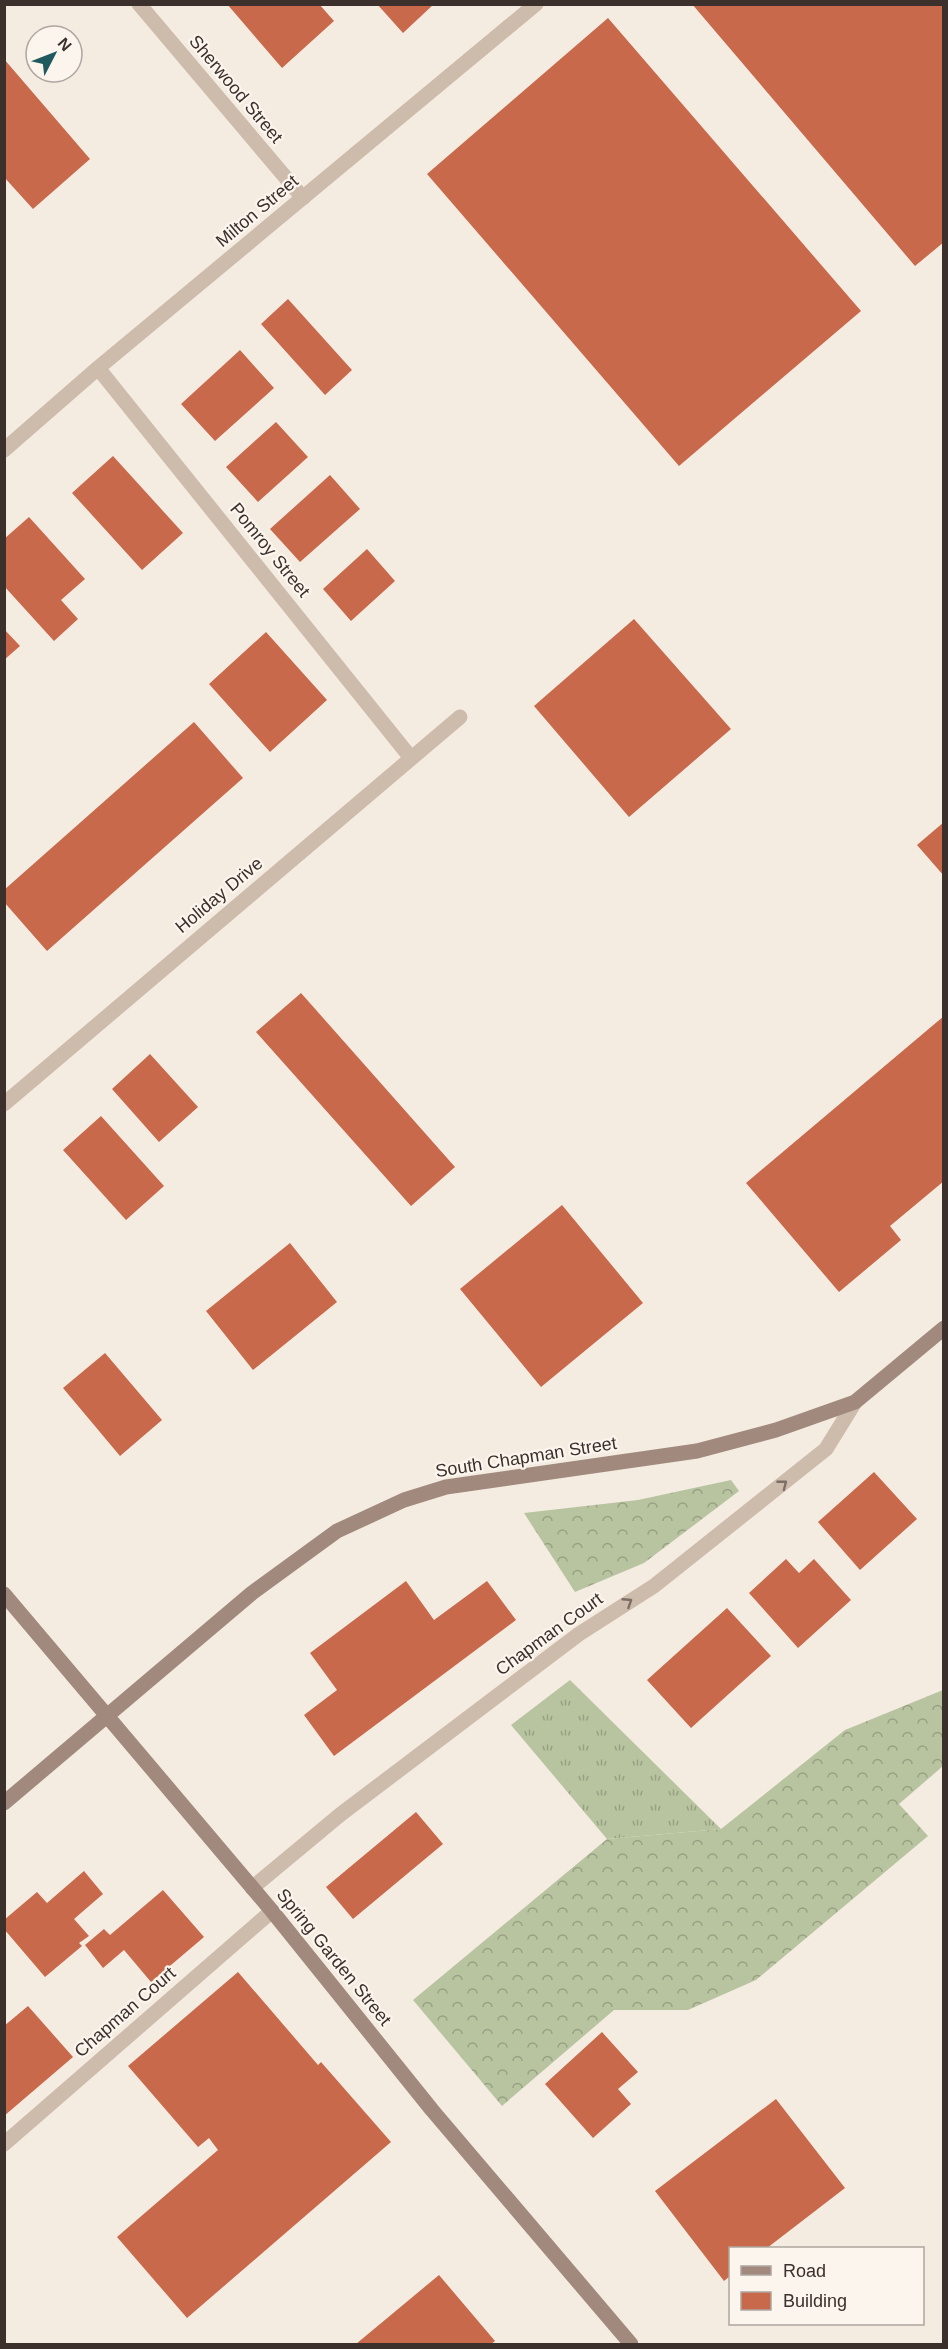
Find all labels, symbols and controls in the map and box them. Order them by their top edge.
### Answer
north arrow [24,24,84,84]
street label: Sherwood Street [185,31,287,147]
text: N [55,34,75,54]
street label: Milton Street [212,171,302,251]
street label: Pomroy Street [226,499,314,601]
street label: Holiday Drive [172,853,266,937]
street label: South Chapman Street [434,1433,618,1481]
one-way arrow [776,1480,787,1491]
street label: Chapman Court [492,1589,606,1679]
one-way arrow [622,1598,632,1610]
street label: Spring Garden Street [273,1885,395,2029]
street label: Chapman Court [70,1963,180,2061]
legend [729,2247,924,2325]
text: Road [783,2261,826,2281]
text: Building [783,2291,847,2311]

